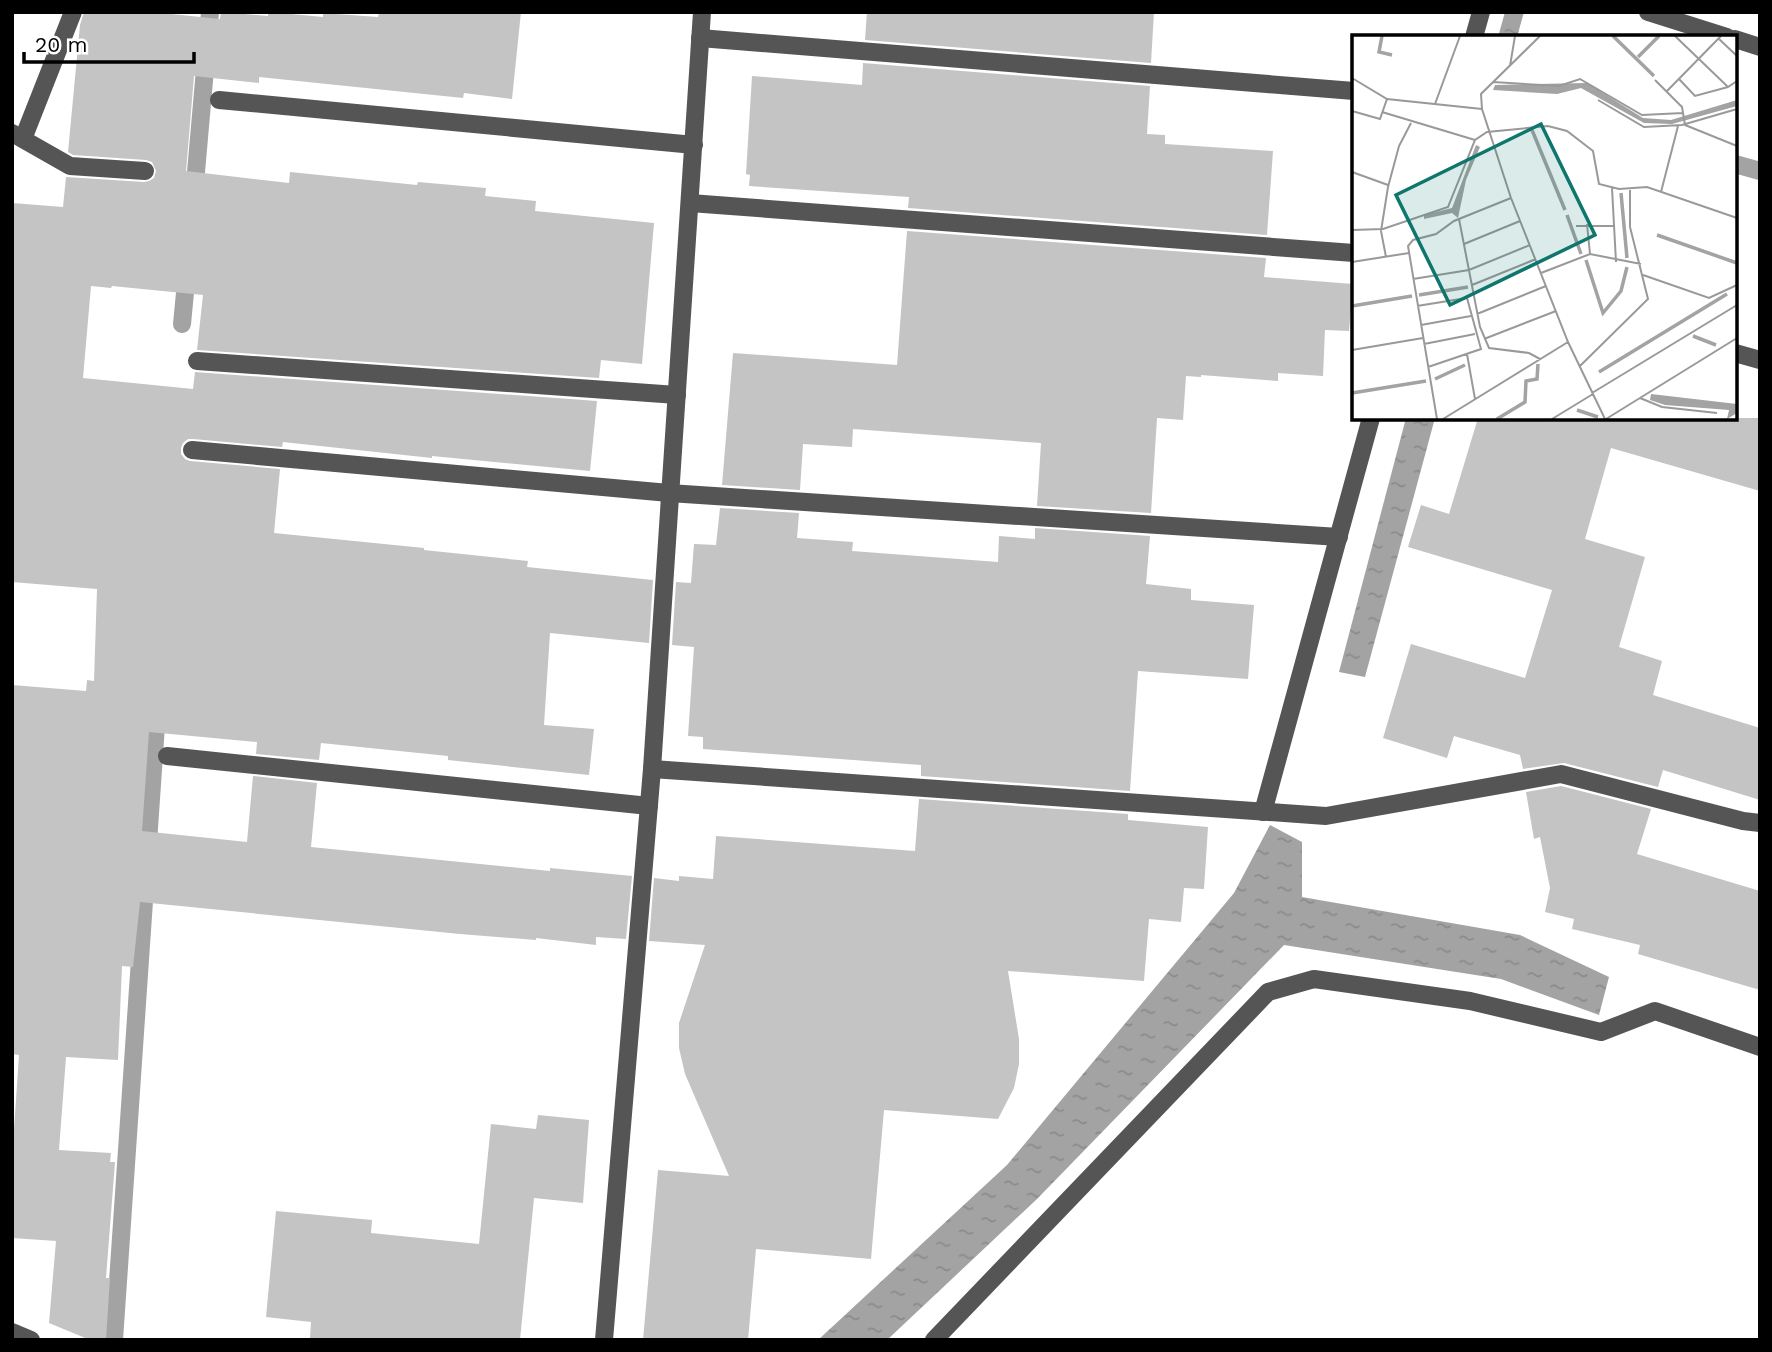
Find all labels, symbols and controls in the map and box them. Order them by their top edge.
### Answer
scale bar [24,21,194,65]
text: 20 m [35,32,87,57]
inset map [1352,35,1737,420]

